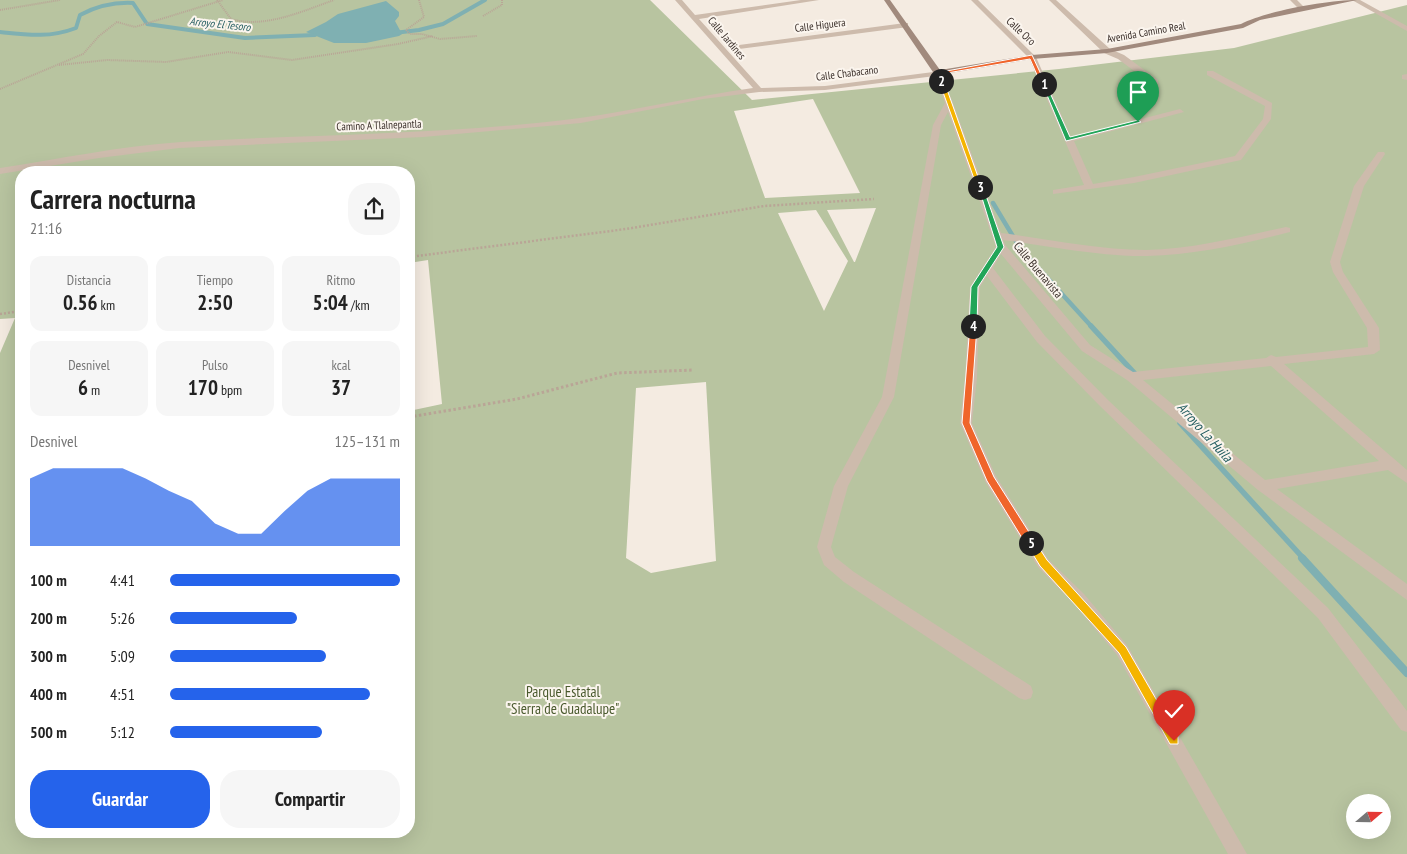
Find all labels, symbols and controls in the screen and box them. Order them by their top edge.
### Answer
water label: Arroyo El Tesoro [189,14,252,34]
street label: Calle Jardines [705,14,749,62]
street label: Calle Oro [1003,14,1039,48]
street label: Calle Higuera [794,15,846,35]
street label: Avenida Camino Real [1106,18,1187,46]
street label: Calle Chabacano [815,62,879,84]
pin: 2 [928,68,954,94]
pin [1117,71,1159,122]
text: 2 [938,72,945,90]
pin: 1 [1032,72,1056,96]
text: 1 [1041,75,1048,93]
icon: arrive [1124,78,1152,106]
street label: Camino A Tlalnepantla [336,117,422,133]
pin: 3 [968,174,992,200]
text: 3 [977,178,984,196]
text: Carrera nocturna [30,180,196,217]
button: share [348,183,400,235]
text: 21:16 [30,218,62,238]
street label: Calle Buenavista [1011,239,1066,301]
text: Distancia [67,271,111,289]
text: Tiempo [197,271,233,289]
text: Ritmo [327,271,355,289]
text: 0.56 [63,289,98,316]
text: 2:50 [197,289,233,316]
text: 5:04 [312,289,348,316]
text: km [98,296,115,314]
text: /km [348,296,370,314]
pin: 4 [960,314,986,338]
text: 4 [970,317,977,335]
text: Desnivel [68,356,110,374]
text: Pulso [202,356,228,374]
text: kcal [331,356,351,374]
text: 6 [78,374,88,401]
text: 170 [188,374,218,401]
text: 37 [331,374,351,401]
text: m [88,381,100,399]
text: bpm [218,381,242,399]
water label: Arroyo La Huila [1174,398,1237,467]
text: Desnivel [30,431,77,451]
text: 125–131 m [335,431,400,451]
pin: 5 [1018,530,1044,556]
text: 5 [1028,534,1035,552]
text: 100 m [30,570,67,590]
text: 4:41 [110,570,135,590]
text: 200 m [30,608,67,628]
text: 5:26 [110,608,135,628]
text: 300 m [30,646,67,666]
text: 5:09 [110,646,135,666]
park label: Parque Estatal "Sierra de Guadalupe" [507,682,619,718]
text: 400 m [30,684,67,704]
text: 4:51 [110,684,135,704]
pin [1153,690,1195,741]
icon: check [1160,697,1188,725]
text: 500 m [30,722,67,742]
text: 5:12 [110,722,135,742]
button: Guardar [30,770,210,828]
button: Compartir [220,770,400,828]
north arrow [1346,794,1391,839]
map controls [1346,794,1391,839]

